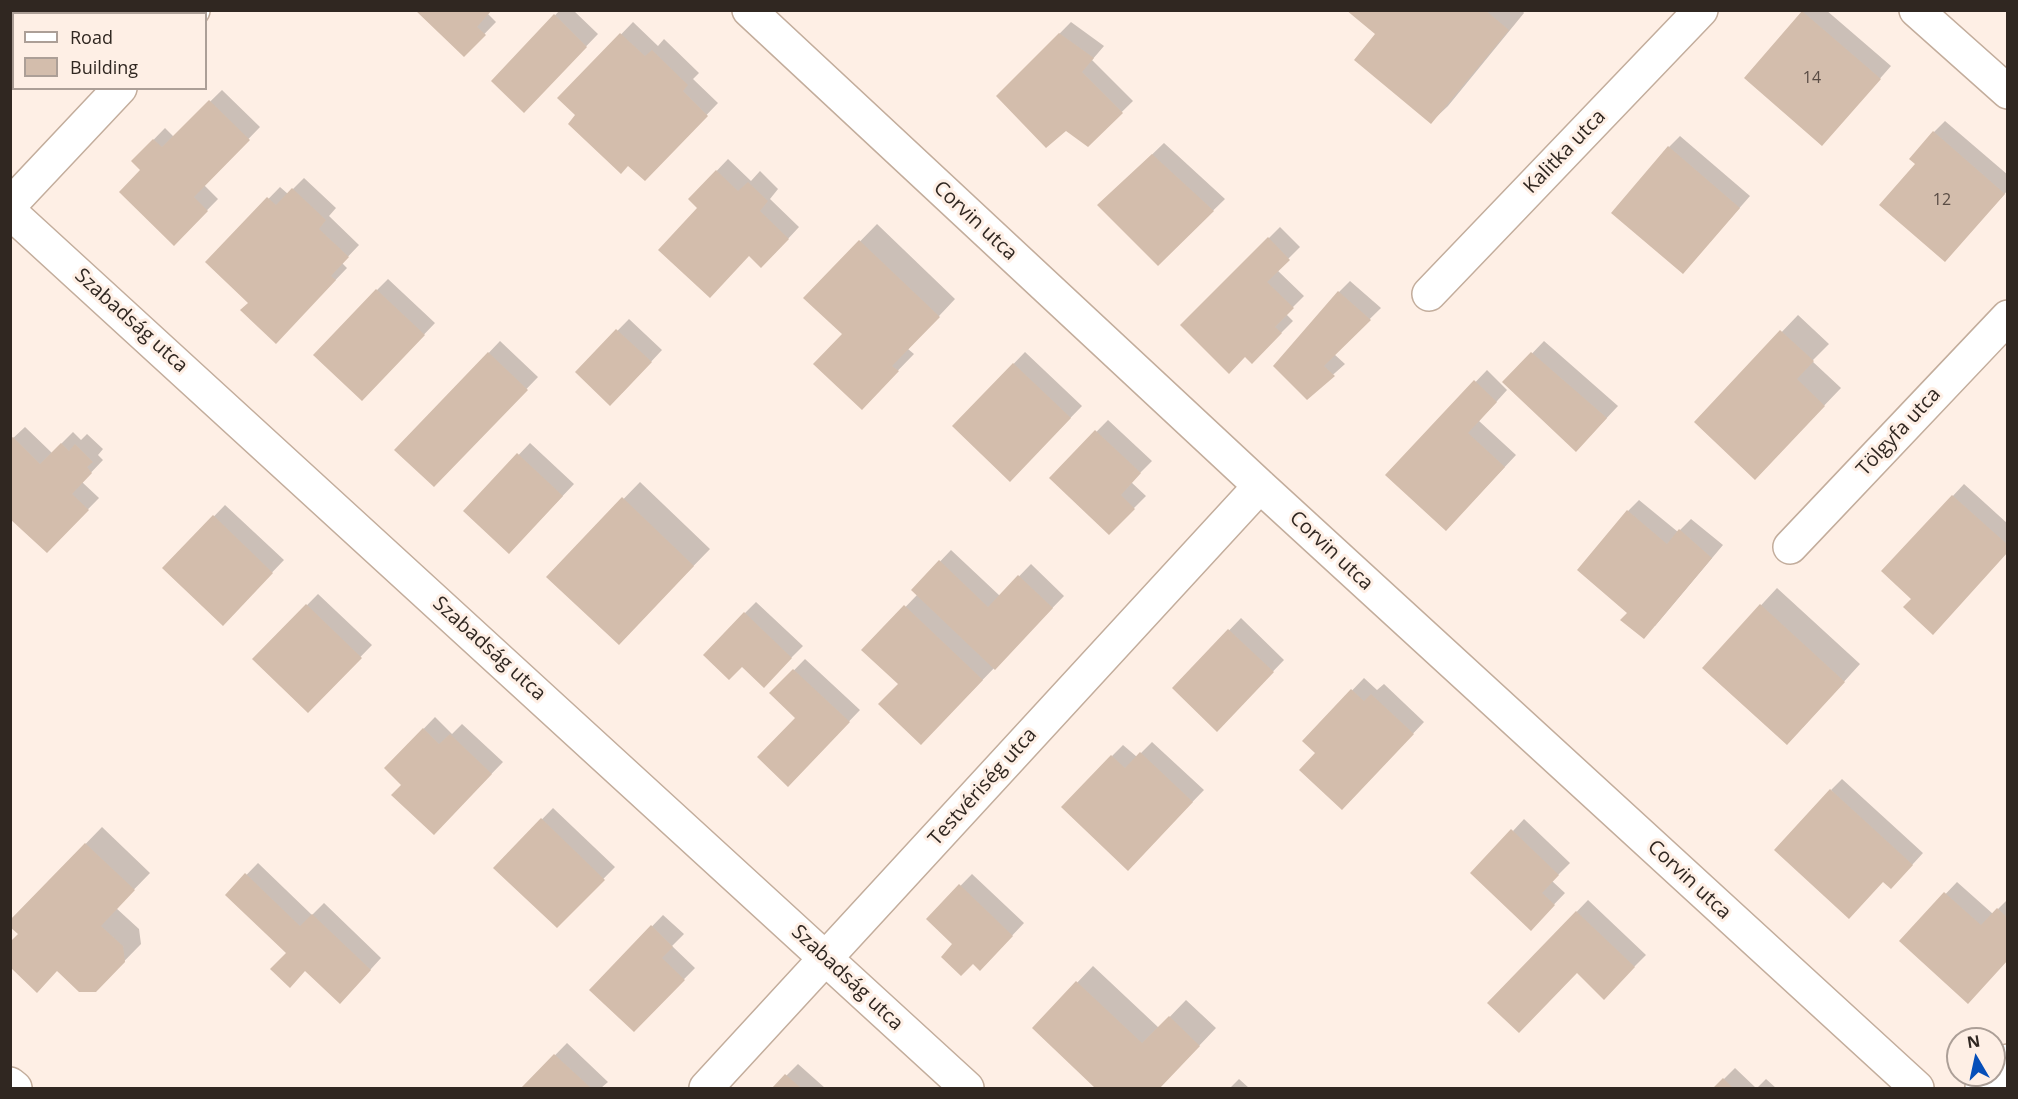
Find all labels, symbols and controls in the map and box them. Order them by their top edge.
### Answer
legend [12,12,207,90]
text: Road [70,25,113,49]
text: Building [70,55,138,79]
house number: 14 [1803,68,1821,88]
street label: Kalitka utca [1519,105,1611,199]
street label: Corvin utca [928,176,1022,266]
house number: 12 [1933,190,1951,210]
street label: Szabadság utca [70,264,192,378]
street label: Tölgyfa utca [1852,383,1946,481]
street label: Corvin utca [1284,506,1378,596]
street label: Szabadság utca [428,592,550,706]
street label: Testvériség utca [924,723,1042,851]
street label: Corvin utca [1642,835,1736,925]
street label: Szabadság utca [786,920,908,1036]
north arrow [1946,1027,2006,1087]
text: N [1965,1029,1982,1053]

